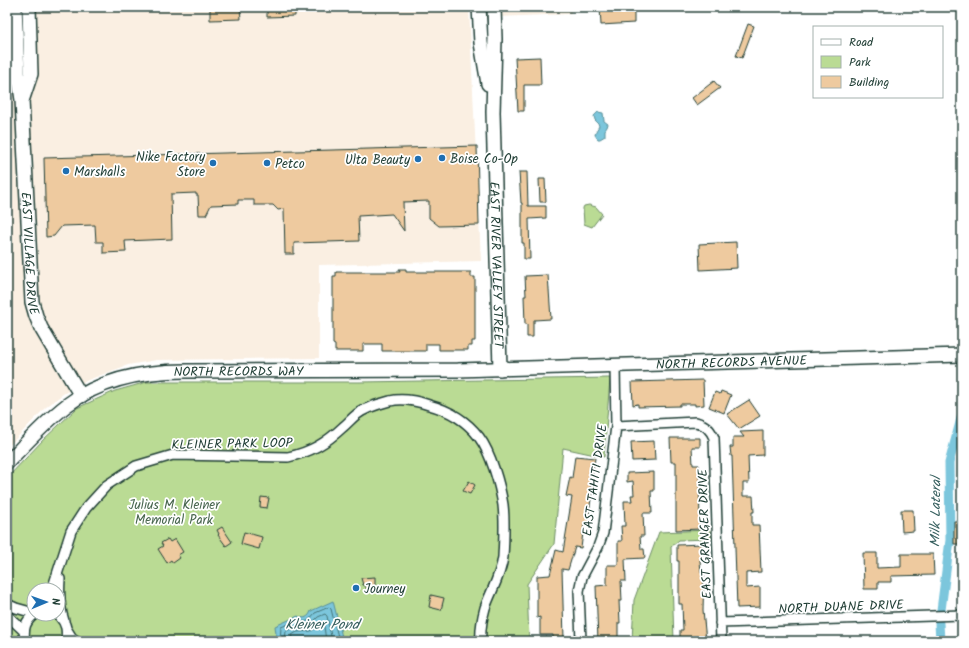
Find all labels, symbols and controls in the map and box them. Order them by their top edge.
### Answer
legend [813,26,943,98]
text: Road [849,33,874,52]
text: Park [849,53,871,72]
text: Building [849,73,889,92]
place label: Nike Factory Store [136,147,206,183]
place label: Boise Co-Op [450,149,518,170]
place label: Ulta Beauty [345,150,411,171]
marker: Boise Co-Op [437,153,447,163]
place label: Petco [275,154,305,175]
marker: Ulta Beauty [413,154,423,164]
marker: Nike Factory Store [208,158,218,168]
marker: Petco [262,158,272,168]
place label: Marshalls [74,162,126,183]
marker: Marshalls [61,166,71,176]
street label: EAST RIVER VALLEY STREET [483,181,508,350]
street label: EAST VILLAGE DRIVE [15,192,44,318]
street label: NORTH RECORDS AVENUE [656,351,808,376]
street label: NORTH RECORDS WAY [173,362,304,383]
street label: EAST TAHITI DRIVE [577,422,614,538]
street label: KLEINER PARK LOOP [171,433,294,456]
street label: EAST GRANGER DRIVE [693,468,718,599]
water label: Milk Lateral [924,474,948,547]
park label: Julius M. Kleiner Memorial Park [128,495,220,531]
place label: Journey [364,579,406,600]
north arrow [26,582,66,622]
marker: Journey [351,583,361,593]
street label: NORTH DUANE DRIVE [778,595,904,620]
text: N [46,598,64,606]
water label: Kleiner Pond [285,614,362,636]

